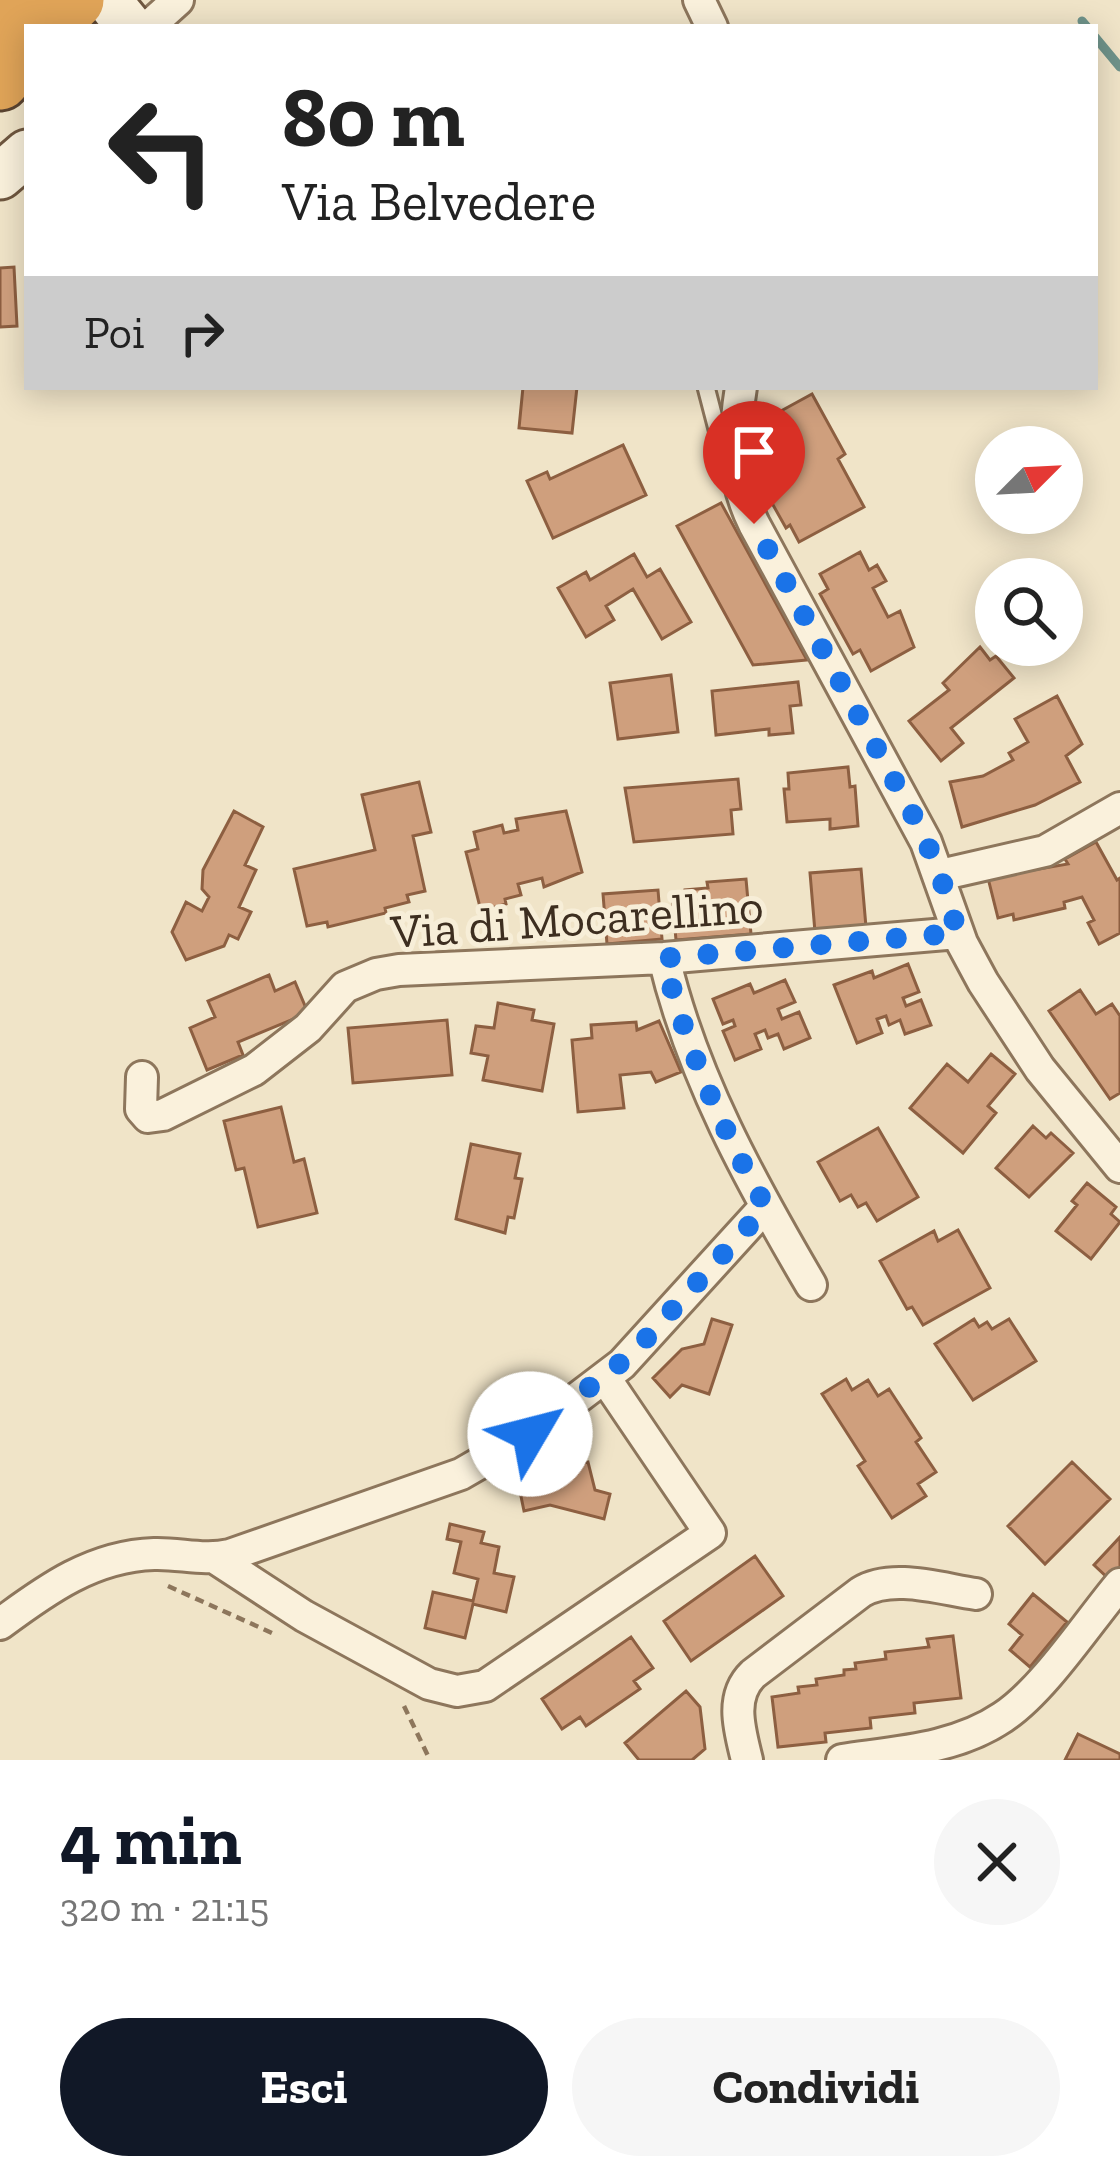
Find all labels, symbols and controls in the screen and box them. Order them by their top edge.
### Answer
text: 80 m [282,67,465,168]
icon: left [84,72,240,228]
text: Via Belvedere [282,169,596,234]
icon: right [169,300,235,366]
text: Poi [84,306,145,360]
pin [703,401,805,524]
icon: arrive [721,419,787,485]
north arrow [975,426,1083,534]
map controls [975,426,1083,666]
button: search [975,558,1083,666]
street label: Via di Mocarellino [388,877,765,960]
position arrow [467,1371,593,1497]
text: 4 min [60,1796,242,1882]
button: close [934,1799,1060,1925]
text: 320 m · 21:15 [60,1884,269,1931]
button: Esci [60,2018,548,2156]
button: Condividi [572,2018,1060,2156]

